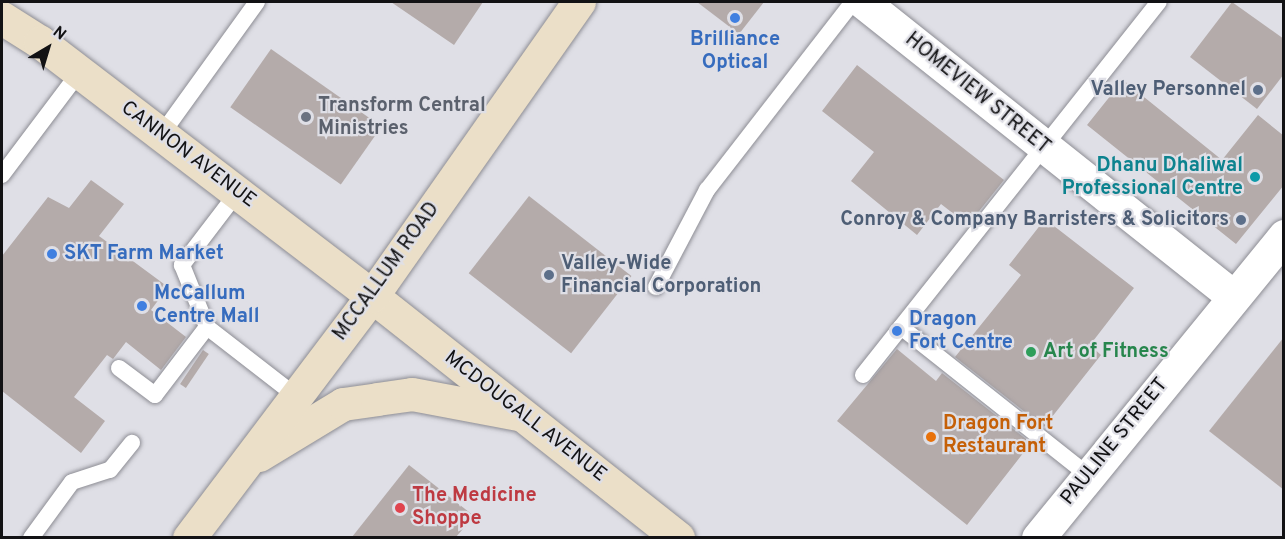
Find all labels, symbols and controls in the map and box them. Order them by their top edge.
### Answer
marker: Brilliance Optical [728,11,742,25]
north arrow [18,18,78,78]
text: N [48,22,70,45]
place label: Brilliance Optical [690,28,780,75]
street label: HOMEVIEW STREET [900,28,1054,160]
place label: Valley Personnel [1090,78,1246,102]
marker: Valley Personnel [1251,83,1265,97]
place label: Transform Central Ministries [318,94,486,141]
street label: CANNON AVENUE [116,96,260,214]
marker: Transform Central Ministries [299,110,313,124]
place label: Dhanu Dhaliwal Professional Centre [1062,154,1243,201]
marker: Dhanu Dhaliwal Professional Centre [1248,170,1262,184]
street label: MCCALLUM ROAD [329,198,445,346]
place label: Conroy & Company Barristers & Solicitors [840,208,1229,232]
marker: Conroy & Company Barristers & Solicitors [1234,213,1248,227]
place label: SKT Farm Market [64,242,224,266]
marker: SKT Farm Market [45,247,59,261]
place label: Valley-Wide Financial Corporation [561,252,761,299]
marker: Valley-Wide Financial Corporation [542,268,556,282]
place label: McCallum Centre Mall [154,282,259,329]
marker: McCallum Centre Mall [135,299,149,313]
place label: Dragon Fort Centre [909,308,1013,355]
marker: Dragon Fort Centre [890,324,904,338]
place label: Art of Fitness [1043,340,1169,364]
marker: Art of Fitness [1024,345,1038,359]
street label: MCDOUGALL AVENUE [439,346,611,488]
street label: PAULINE STREET [1056,374,1174,510]
place label: Dragon Fort Restaurant [943,413,1053,460]
marker: Dragon Fort Restaurant [924,430,938,444]
place label: The Medicine Shoppe [412,484,537,531]
marker: The Medicine Shoppe [393,501,407,515]

